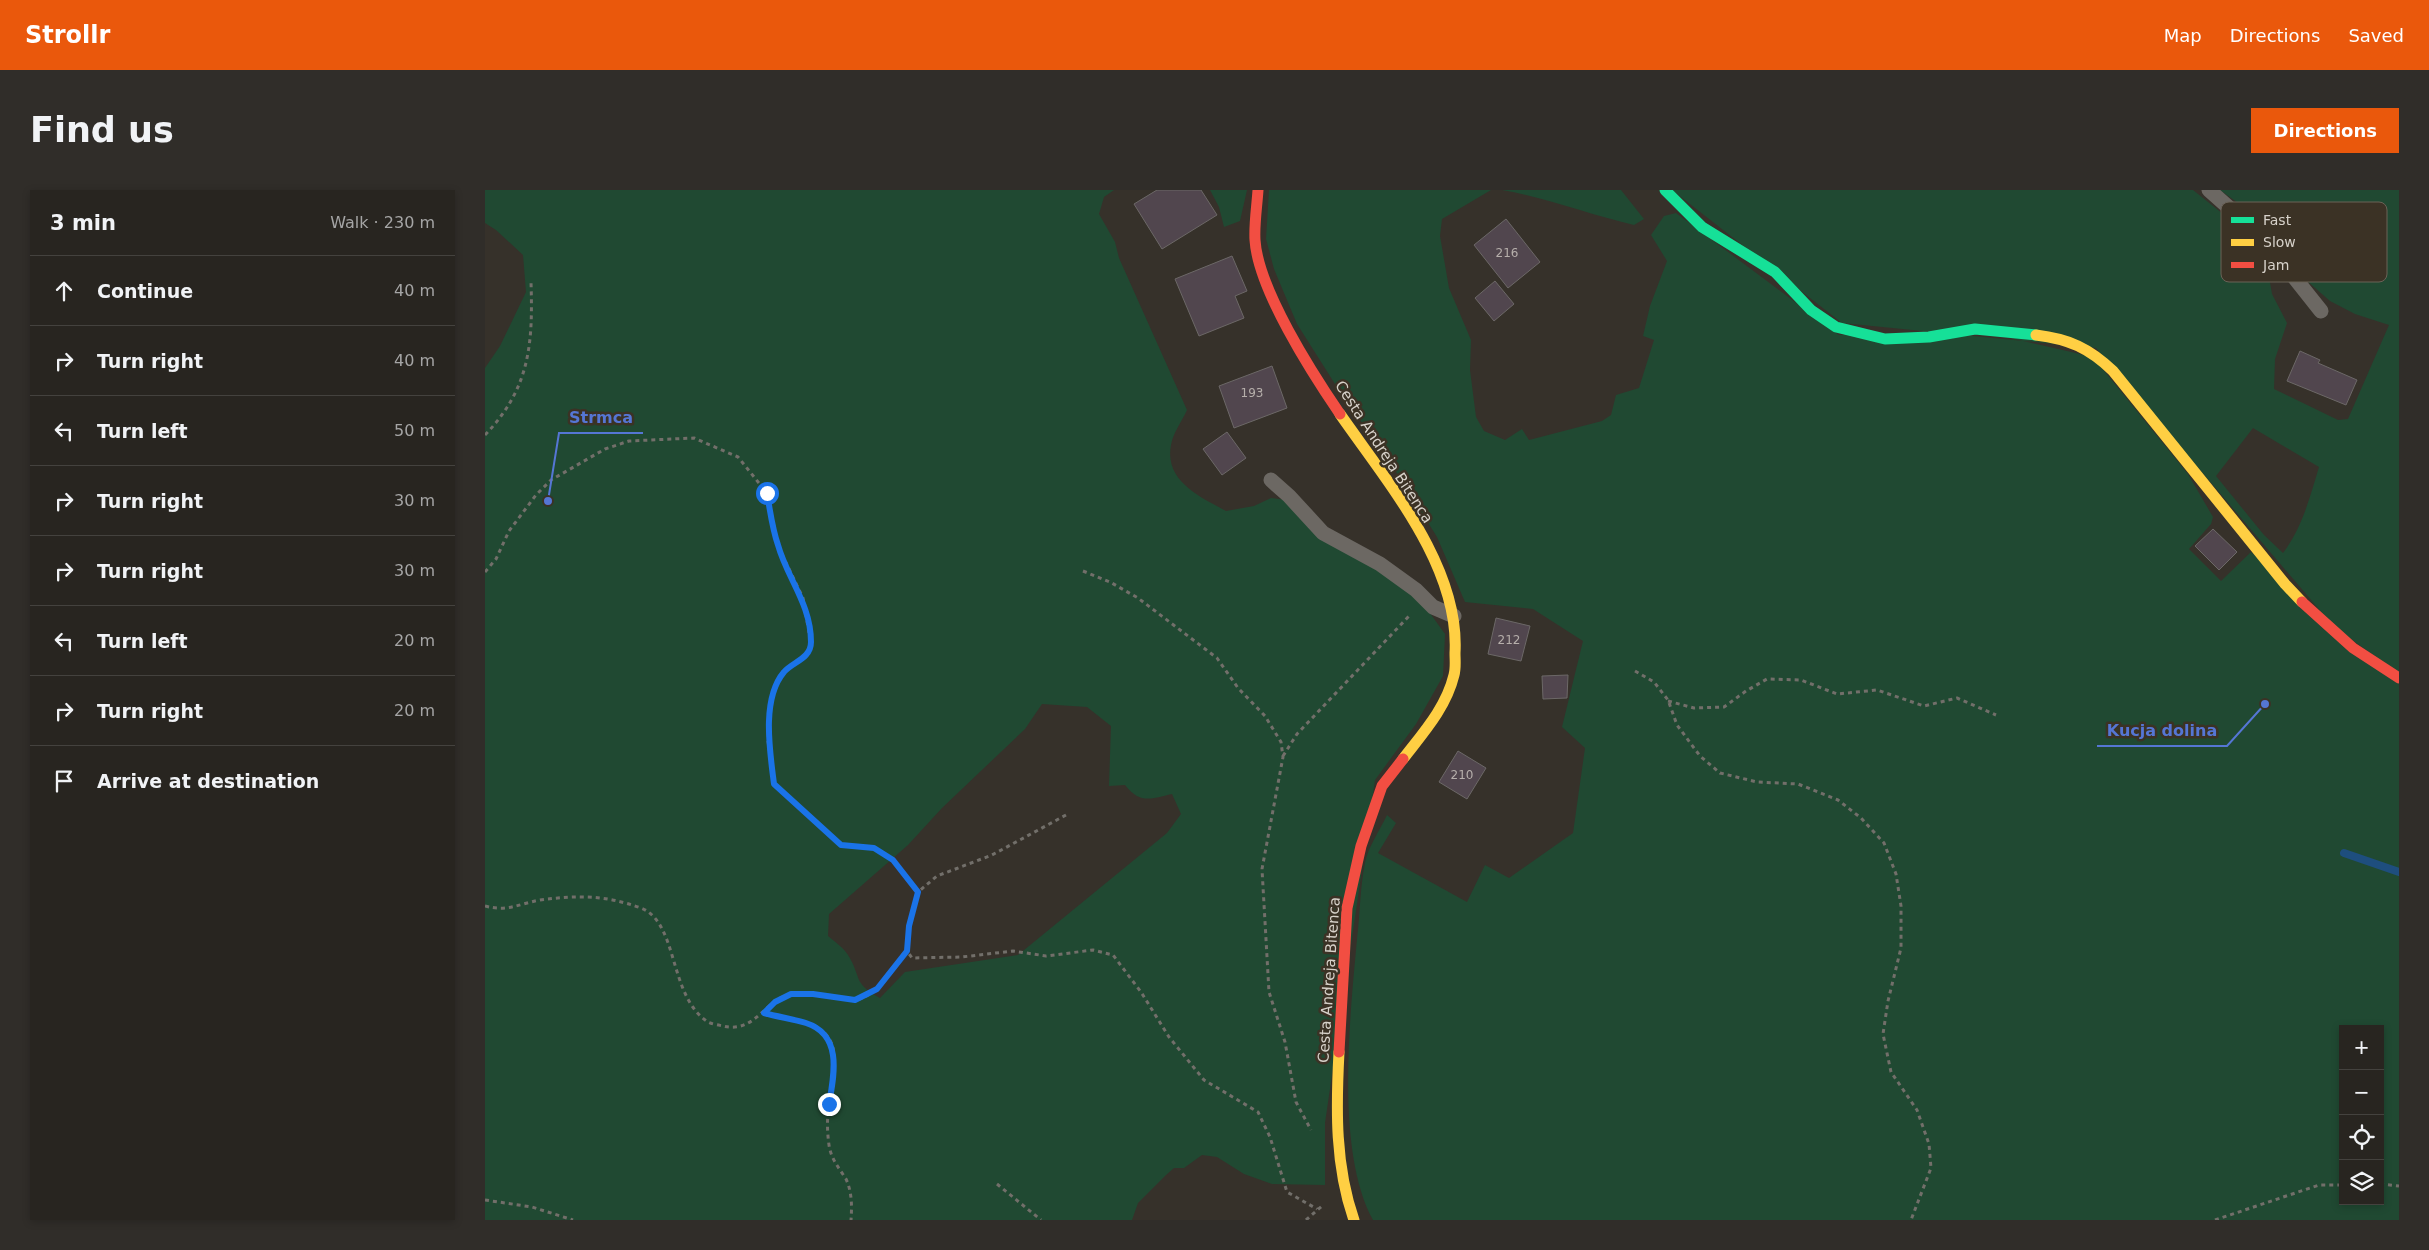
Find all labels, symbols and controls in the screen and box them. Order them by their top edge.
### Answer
text: Strollr [25,21,110,49]
text: Map [2164,25,2202,46]
text: Directions [2230,25,2320,46]
text: Saved [2348,25,2404,46]
button: Directions [2251,108,2399,153]
text: Find us [30,110,174,150]
legend [2221,202,2387,282]
text: 3 min [50,211,116,235]
text: Fast [2263,212,2292,228]
text: Walk · 230 m [330,213,435,232]
text: Slow [2263,234,2296,250]
house number: 216 [1496,246,1518,260]
text: Jam [2262,257,2289,273]
icon: ahead [50,277,78,305]
text: Continue [97,280,193,302]
text: 40 m [394,281,435,300]
icon: right [50,347,78,375]
text: Turn right [97,350,203,372]
text: 40 m [394,351,435,370]
street label: Cesta Andreja Bitenca [1331,377,1437,527]
house number: 193 [1241,386,1263,400]
callout: Strmca [559,402,643,433]
text: Strmca [569,408,633,427]
icon: left [50,417,78,445]
text: Turn left [97,420,188,442]
text: 50 m [394,421,435,440]
route start [756,482,779,505]
icon: right [50,487,78,515]
text: Turn right [97,490,203,512]
text: 30 m [394,491,435,510]
icon: right [50,557,78,585]
text: Turn right [97,560,203,582]
text: 30 m [394,561,435,580]
icon: left [50,627,78,655]
text: Turn left [97,630,188,652]
text: 20 m [394,631,435,650]
house number: 212 [1498,633,1520,647]
icon: right [50,697,78,725]
text: Turn right [97,700,203,722]
text: 20 m [394,701,435,720]
callout: Kucja dolina [2097,715,2227,746]
text: Kucja dolina [2107,721,2217,740]
icon: arrive [50,767,78,795]
house number: 210 [1451,768,1473,782]
text: Arrive at destination [97,770,319,792]
street label: Cesta Andreja Bitenca [1314,896,1344,1064]
map controls [2339,1025,2384,1205]
button: + [2339,1025,2384,1070]
button: − [2339,1070,2384,1115]
route end [818,1093,841,1116]
button: locate [2339,1115,2384,1160]
button: layers [2339,1160,2384,1205]

